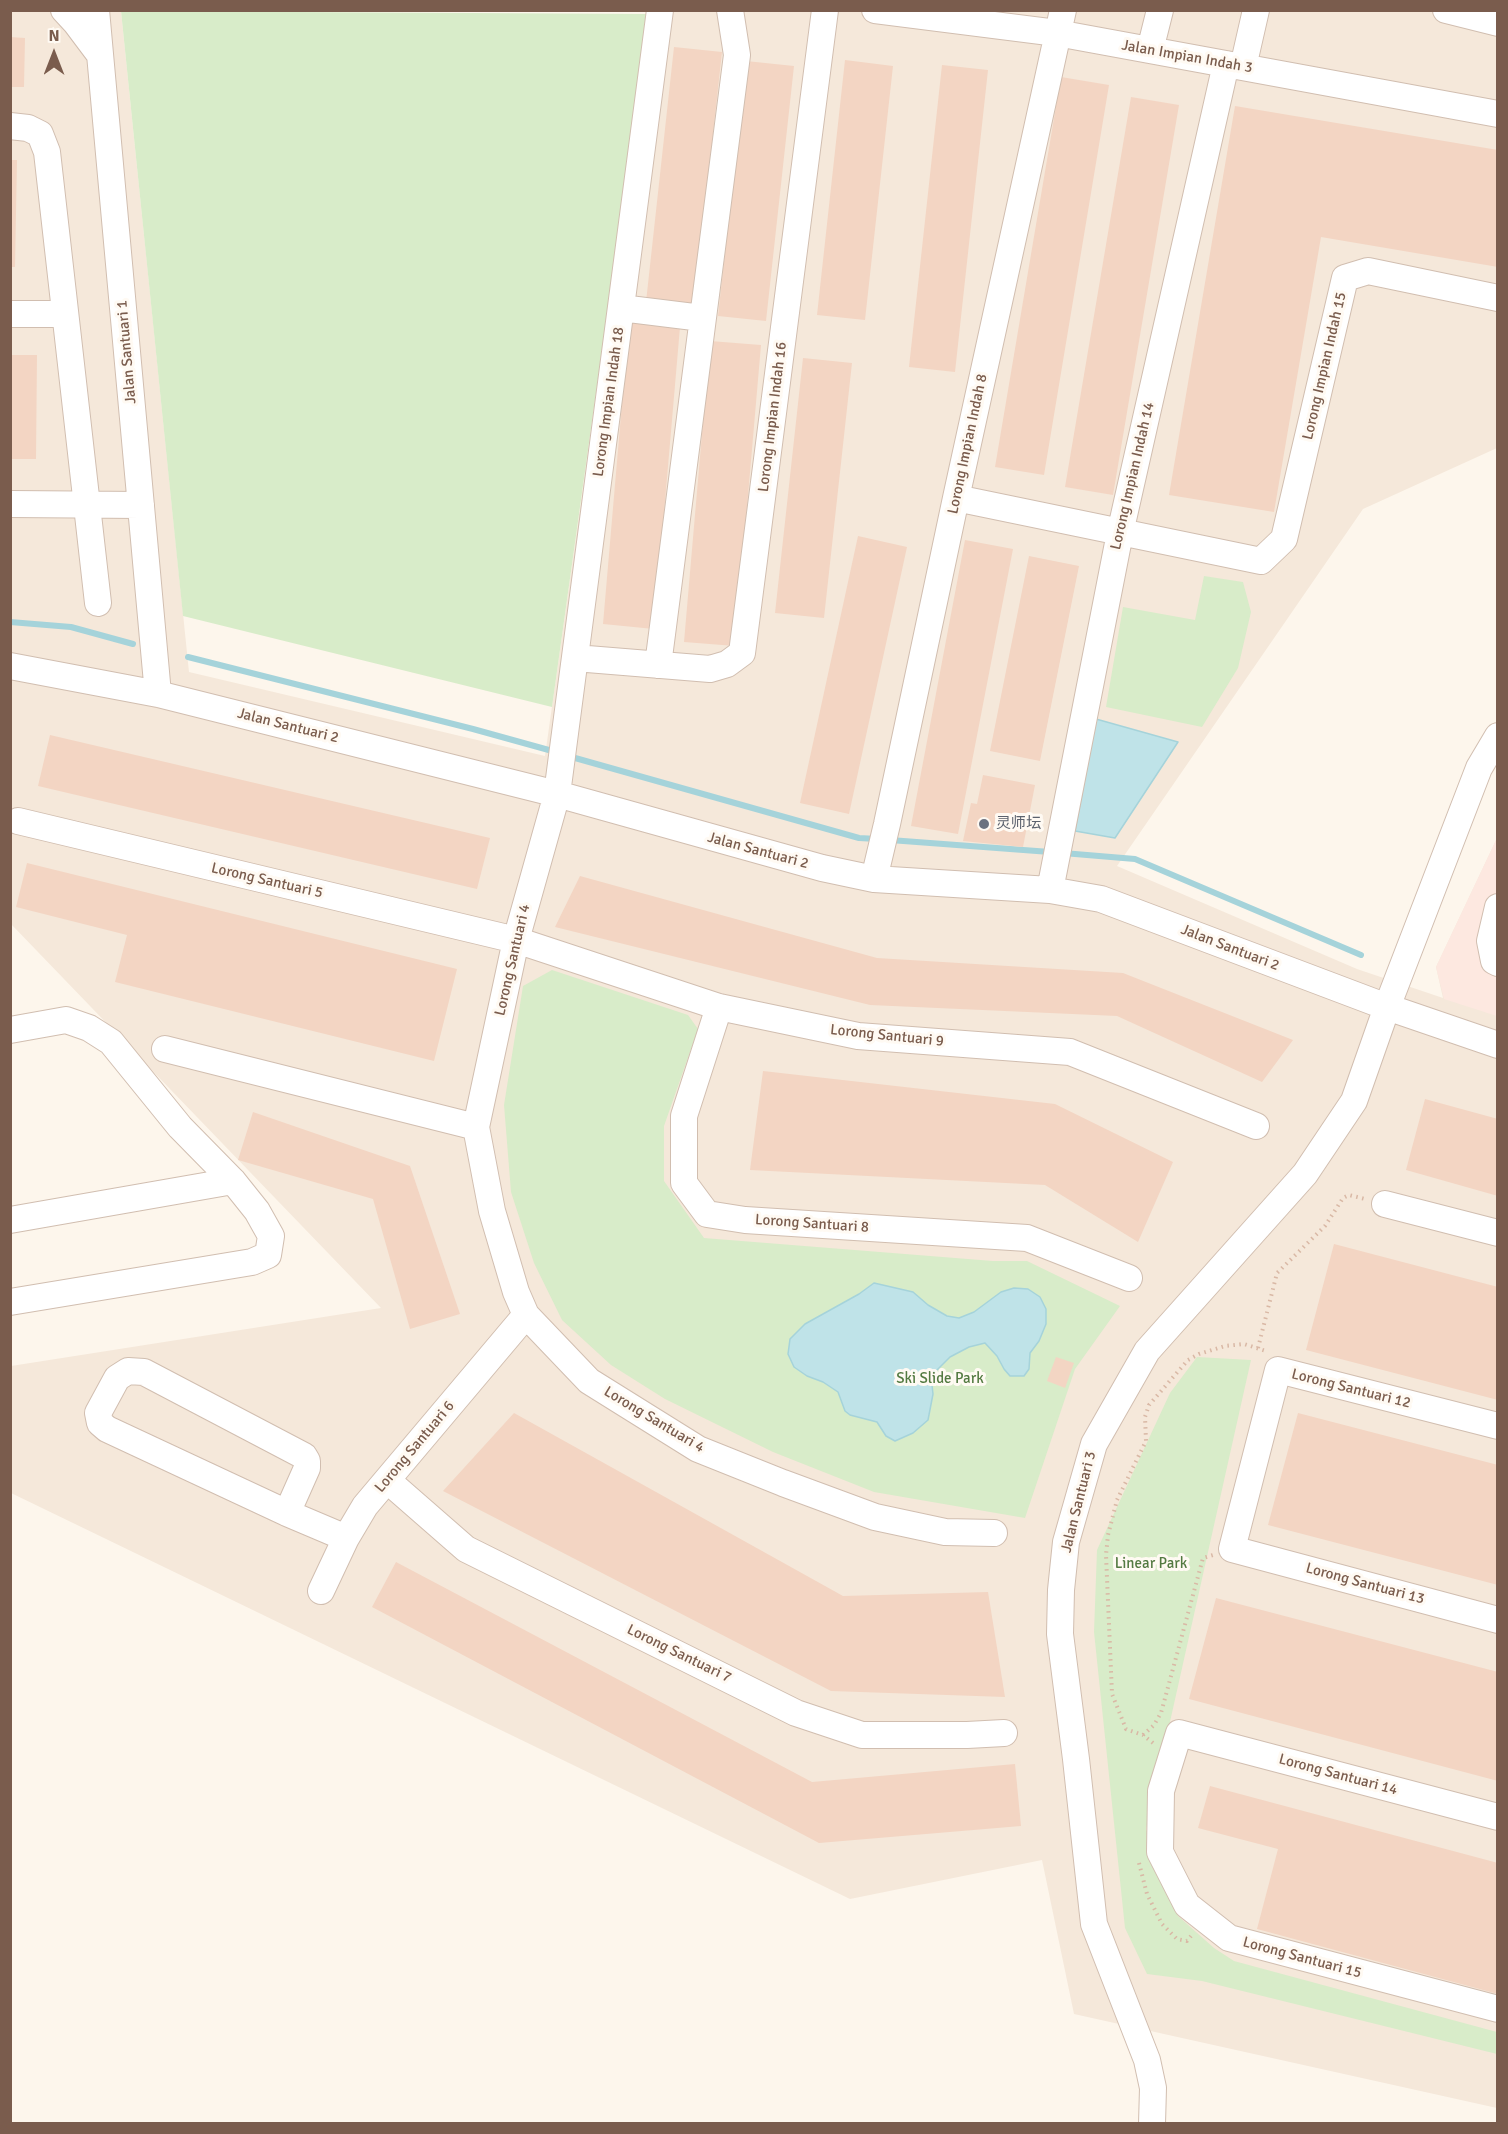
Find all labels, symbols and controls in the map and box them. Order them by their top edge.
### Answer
north arrow [24,24,84,84]
text: N [48,26,60,46]
street label: Jalan Impian Indah 3 [1120,37,1254,77]
street label: Lorong Impian Indah 15 [1299,290,1351,442]
street label: Jalan Santuari 1 [114,299,140,405]
street label: Lorong Impian Indah 18 [590,326,628,478]
street label: Lorong Impian Indah 16 [755,341,791,493]
street label: Lorong Impian Indah 8 [944,372,992,516]
street label: Lorong Impian Indah 14 [1107,400,1159,552]
street label: Jalan Santuari 2 [235,705,341,747]
place label: 灵师坛 [996,815,1041,833]
marker: 灵师坛 [977,817,991,831]
street label: Jalan Santuari 2 [706,829,810,873]
street label: Lorong Santuari 5 [209,859,325,903]
street label: Lorong Santuari 4 [491,902,535,1018]
street label: Jalan Santuari 2 [1178,921,1282,975]
street label: Lorong Santuari 9 [829,1021,945,1051]
street label: Lorong Santuari 8 [754,1211,870,1237]
street label: Lorong Santuari 12 [1290,1365,1412,1413]
park label: Ski Slide Park [896,1370,984,1388]
street label: Lorong Santuari 4 [600,1383,708,1457]
street label: Lorong Santuari 6 [371,1398,459,1496]
street label: Jalan Santuari 3 [1058,1449,1100,1555]
park label: Linear Park [1115,1555,1187,1573]
street label: Lorong Santuari 13 [1304,1559,1426,1609]
street label: Lorong Santuari 7 [624,1621,734,1687]
street label: Lorong Santuari 14 [1277,1750,1399,1800]
street label: Lorong Santuari 15 [1241,1933,1363,1983]

